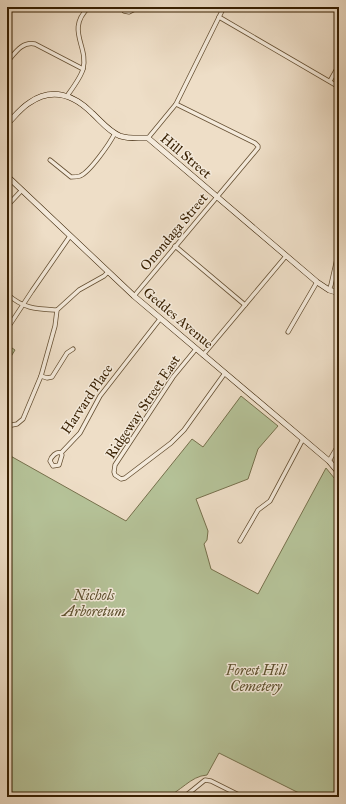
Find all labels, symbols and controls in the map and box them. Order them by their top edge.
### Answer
street label: Hill Street [157,130,215,182]
street label: Onondaga Street [137,190,211,274]
street label: Geddes Avenue [140,284,217,352]
street label: Ridgeway Street East [102,352,184,462]
street label: Harvard Place [57,361,117,437]
park label: Nichols Arboretum [61,587,125,620]
park label: Forest Hill Cemetery [225,662,287,695]

